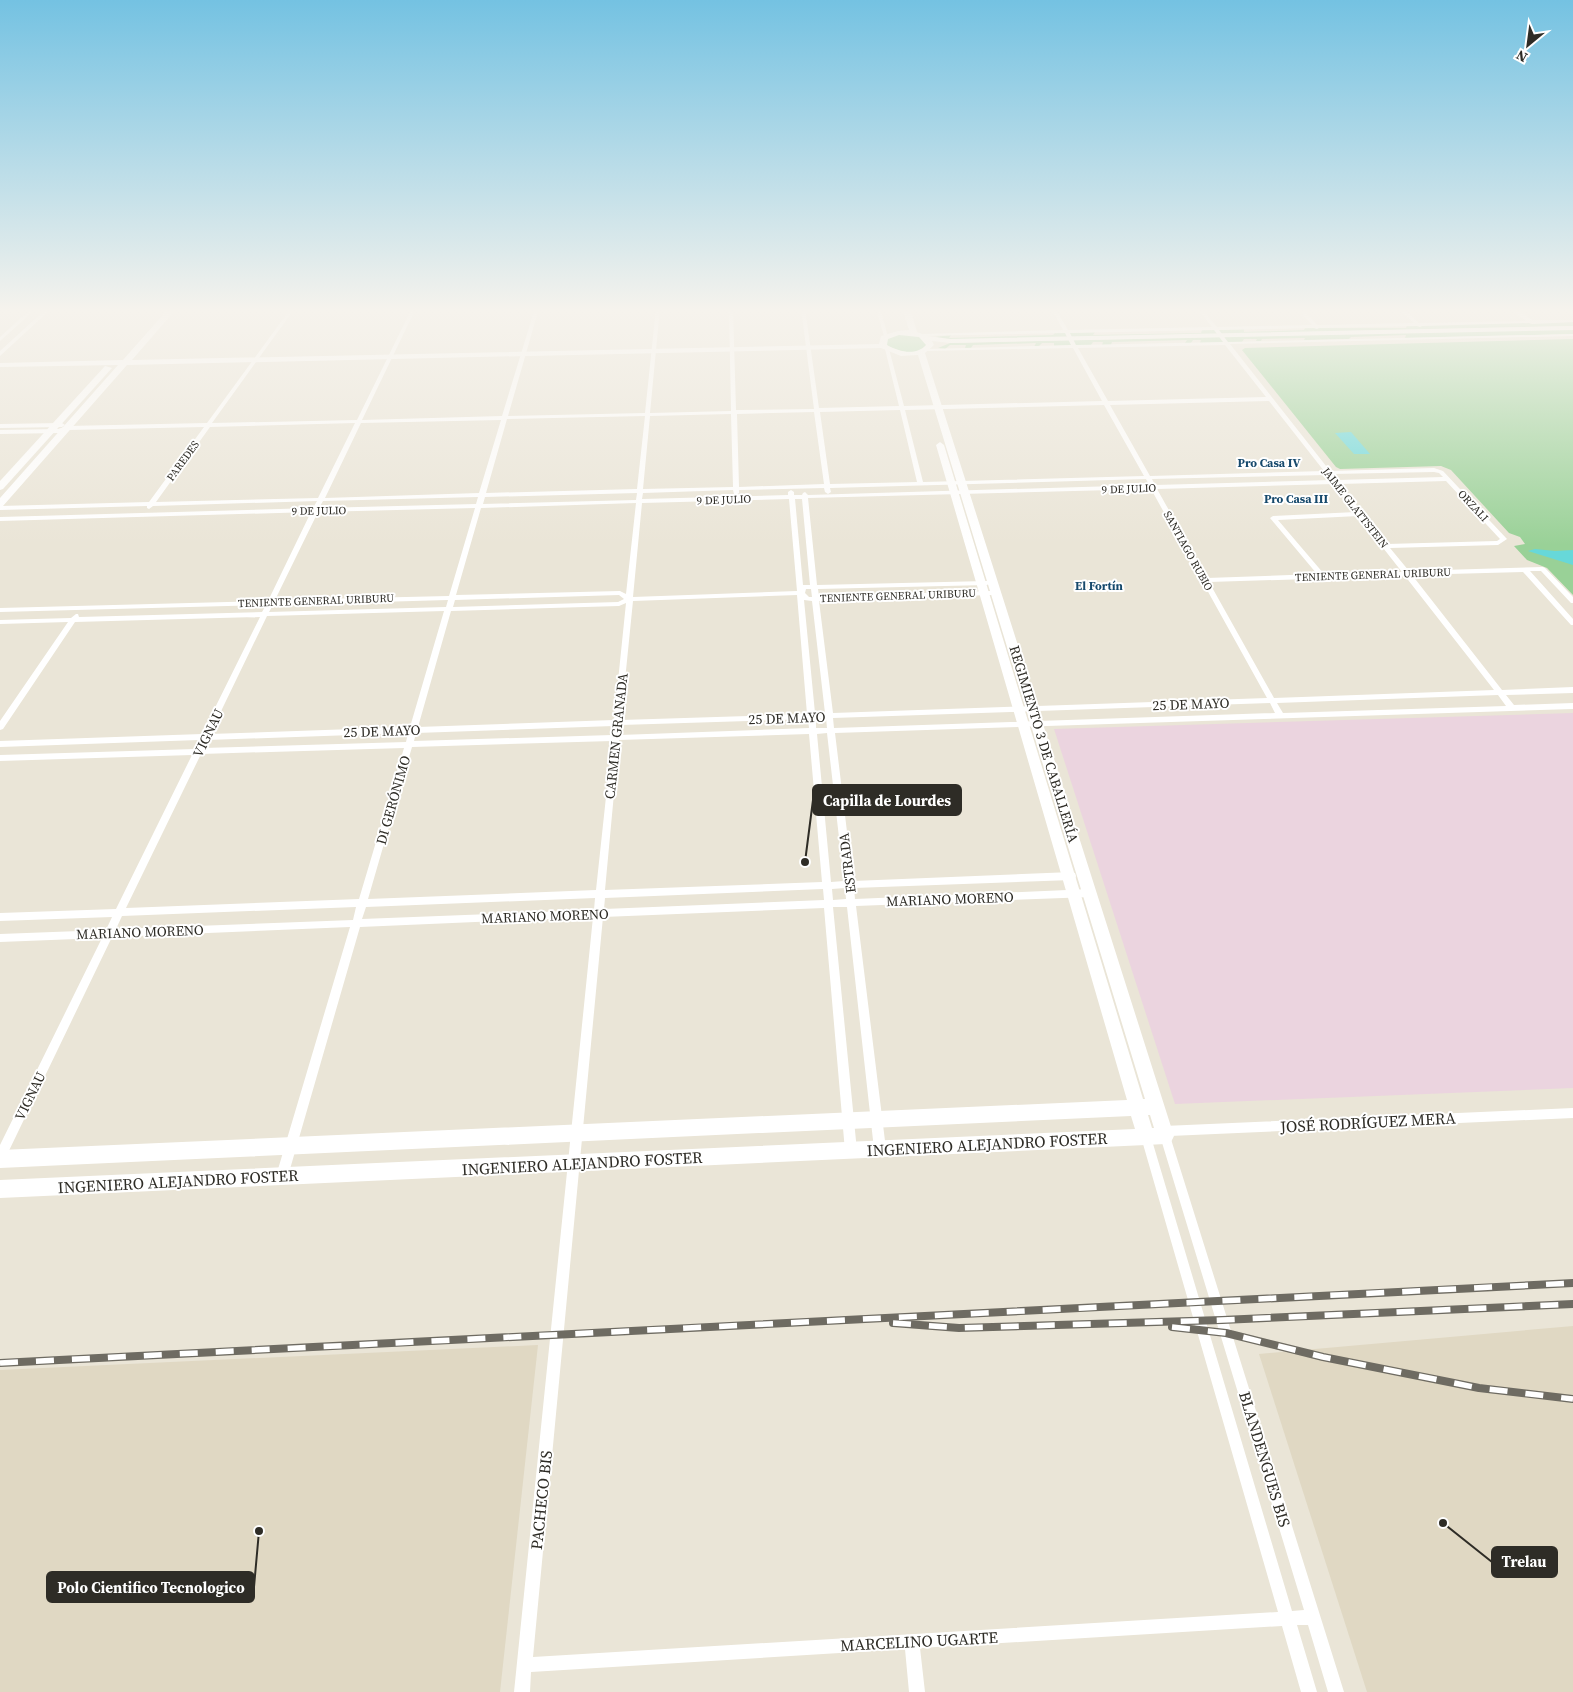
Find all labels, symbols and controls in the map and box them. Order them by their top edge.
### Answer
north arrow [1503,20,1553,70]
text: N [1512,45,1531,68]
street label: PAREDES [163,437,203,484]
district label: Pro Casa IV [1238,455,1300,471]
street label: JAIME GLATTSTEIN [1318,464,1391,552]
street label: 9 DE JULIO [1101,481,1157,497]
street label: ORZALI [1454,487,1492,525]
district label: Pro Casa III [1264,491,1328,507]
street label: 9 DE JULIO [696,492,752,508]
street label: 9 DE JULIO [292,503,347,519]
street label: SANTIAGO RUBIO [1160,508,1216,594]
street label: TENIENTE GENERAL URIBURU [1295,565,1451,585]
district label: El Fortín [1075,578,1123,594]
street label: TENIENTE GENERAL URIBURU [820,586,976,606]
street label: TENIENTE GENERAL URIBURU [238,591,394,611]
street label: REGIMIENTO 3 DE CABALLERÍA [1004,643,1084,846]
street label: CARMEN GRANADA [599,671,633,800]
street label: 25 DE MAYO [1152,693,1230,715]
street label: VIGNAU [188,705,228,761]
street label: 25 DE MAYO [748,707,826,729]
street label: 25 DE MAYO [343,720,421,742]
street label: DI GERÓNIMO [371,753,415,847]
callout: Capilla de Lourdes [813,785,961,815]
text: Capilla de Lourdes [823,790,951,811]
street label: ESTRADA [833,831,861,894]
street label: MARIANO MORENO [886,887,1014,911]
street label: MARIANO MORENO [481,904,609,928]
street label: MARIANO MORENO [76,920,204,944]
street label: VIGNAU [10,1068,50,1124]
street label: JOSÉ RODRÍGUEZ MERA [1279,1106,1457,1138]
street label: INGENIERO ALEJANDRO FOSTER [866,1127,1109,1161]
street label: INGENIERO ALEJANDRO FOSTER [461,1146,704,1180]
street label: INGENIERO ALEJANDRO FOSTER [57,1164,300,1198]
street label: BLANDENGUES BIS [1234,1389,1296,1529]
street label: PACHECO BIS [525,1449,557,1551]
callout: Trelau [1492,1547,1557,1577]
text: Trelau [1502,1551,1546,1572]
callout: Polo Cientifico Tecnologico [47,1572,254,1602]
text: Polo Cientifico Tecnologico [57,1577,245,1598]
street label: MARCELINO UGARTE [840,1626,999,1656]

